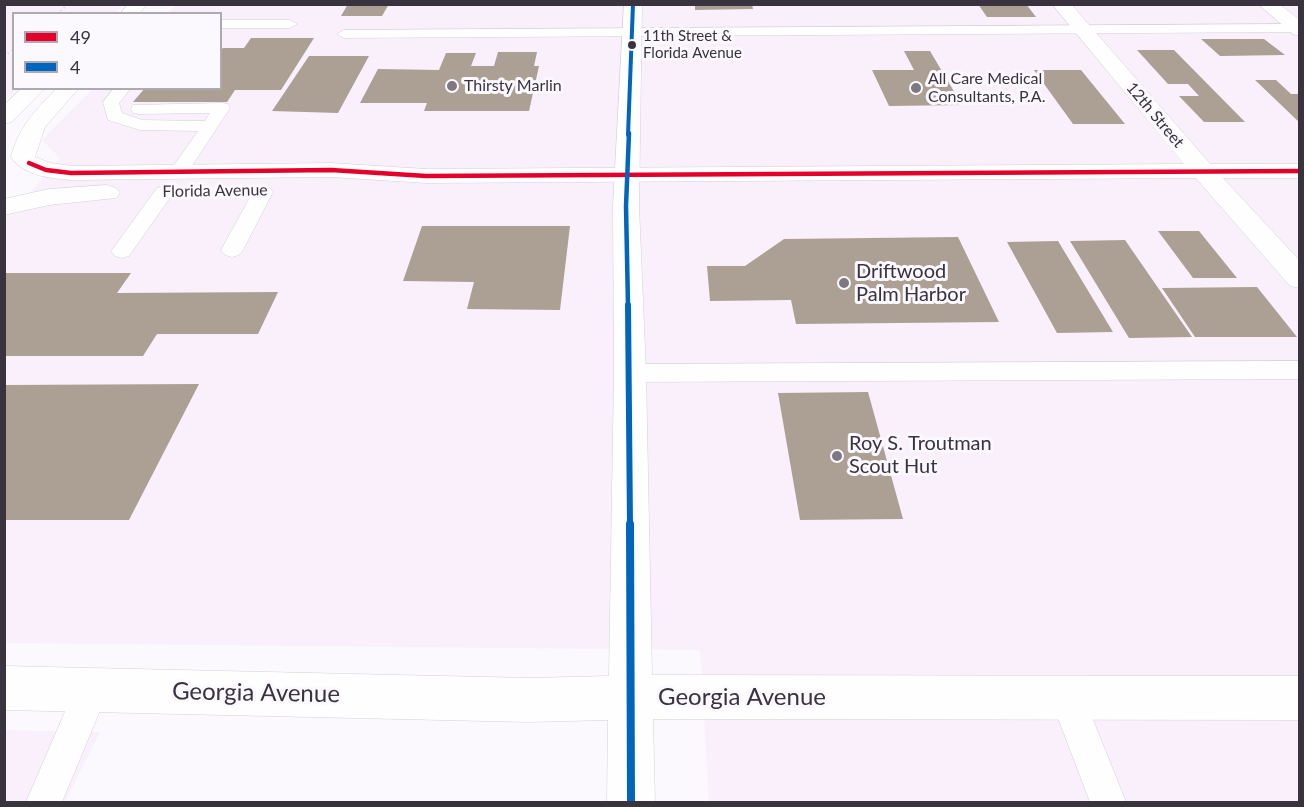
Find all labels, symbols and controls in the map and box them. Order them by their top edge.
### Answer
legend [12,12,222,90]
text: 49 [70,26,91,48]
place label: 11th Street & Florida Avenue [643,27,742,62]
marker: 11th Street & Florida Avenue [626,39,638,51]
text: 4 [70,56,80,78]
place label: All Care Medical Consultants, P.A. [928,69,1045,107]
place label: Thirsty Marlin [464,76,562,96]
street label: 12th Street [1122,78,1188,152]
marker: Thirsty Marlin [445,79,459,93]
marker: All Care Medical Consultants, P.A. [909,81,923,95]
street label: Florida Avenue [162,180,268,202]
place label: Driftwood Palm Harbor [856,260,966,307]
marker: Driftwood Palm Harbor [837,276,851,290]
place label: Roy S. Troutman Scout Hut [849,432,992,479]
marker: Roy S. Troutman Scout Hut [830,449,844,463]
street label: Georgia Avenue [172,677,340,709]
street label: Georgia Avenue [658,683,826,711]

